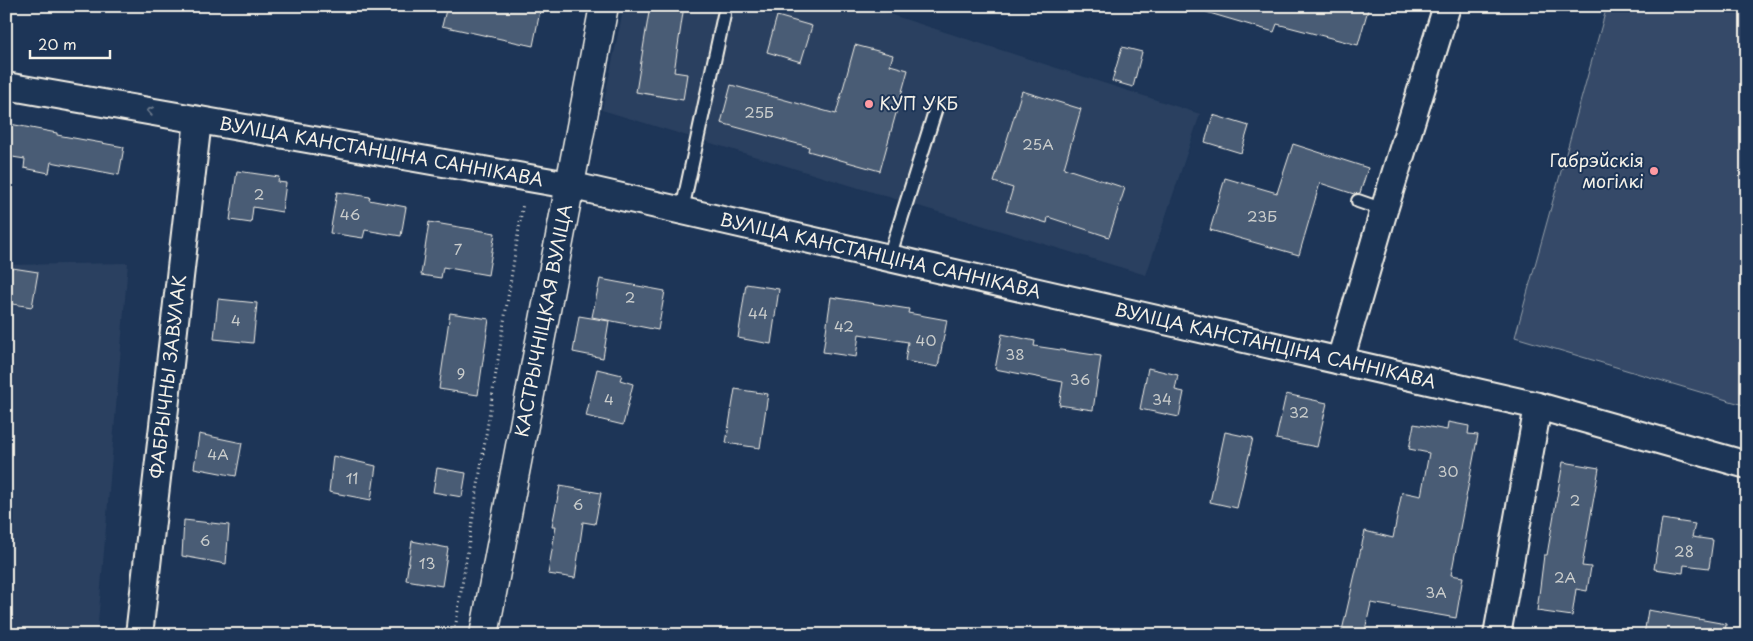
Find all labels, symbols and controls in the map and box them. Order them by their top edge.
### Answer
scale bar [30,28,110,60]
text: 20 m [38,32,77,55]
place label: КУП УКБ [879,89,958,116]
marker: КУП УКБ [863,98,875,110]
house number: 25Б [744,100,774,123]
one-way arrow [146,107,155,117]
street label: ВУЛІЦА КАНСТАНЦІНА САННІКАВА [217,109,546,192]
house number: 25А [1022,132,1054,155]
place label: Габрэйскія могілкі [1549,146,1644,194]
marker: Габрэйскія могілкі [1648,165,1660,177]
house number: 2 [254,182,264,205]
street label: КАСТРЫЧНІЦКАЯ ВУЛІЦА [507,201,578,439]
house number: 46 [340,202,360,225]
house number: 23Б [1247,204,1277,227]
street label: ВУЛІЦА КАНСТАНЦІНА САННІКАВА [717,205,1044,304]
house number: 7 [454,237,463,260]
street label: ФАБРЫЧНЫ ЗАВУЛАК [142,273,192,480]
house number: 2 [625,285,635,308]
street label: ВУЛІЦА КАНСТАНЦІНА САННІКАВА [1112,295,1439,394]
house number: 44 [748,301,768,324]
house number: 4 [231,308,241,331]
house number: 42 [834,314,854,337]
house number: 40 [916,328,936,351]
house number: 38 [1005,342,1025,365]
house number: 9 [457,361,465,384]
house number: 36 [1070,367,1090,390]
house number: 4 [604,387,614,410]
house number: 34 [1152,387,1172,410]
house number: 32 [1289,400,1309,423]
house number: 4А [207,442,229,465]
house number: 30 [1438,459,1458,482]
house number: 11 [346,466,358,489]
house number: 2 [1570,488,1580,511]
house number: 6 [573,492,583,515]
house number: 6 [200,528,210,551]
house number: 28 [1674,539,1694,562]
house number: 13 [419,551,435,574]
house number: 2А [1554,565,1576,588]
house number: 3А [1425,580,1447,603]

